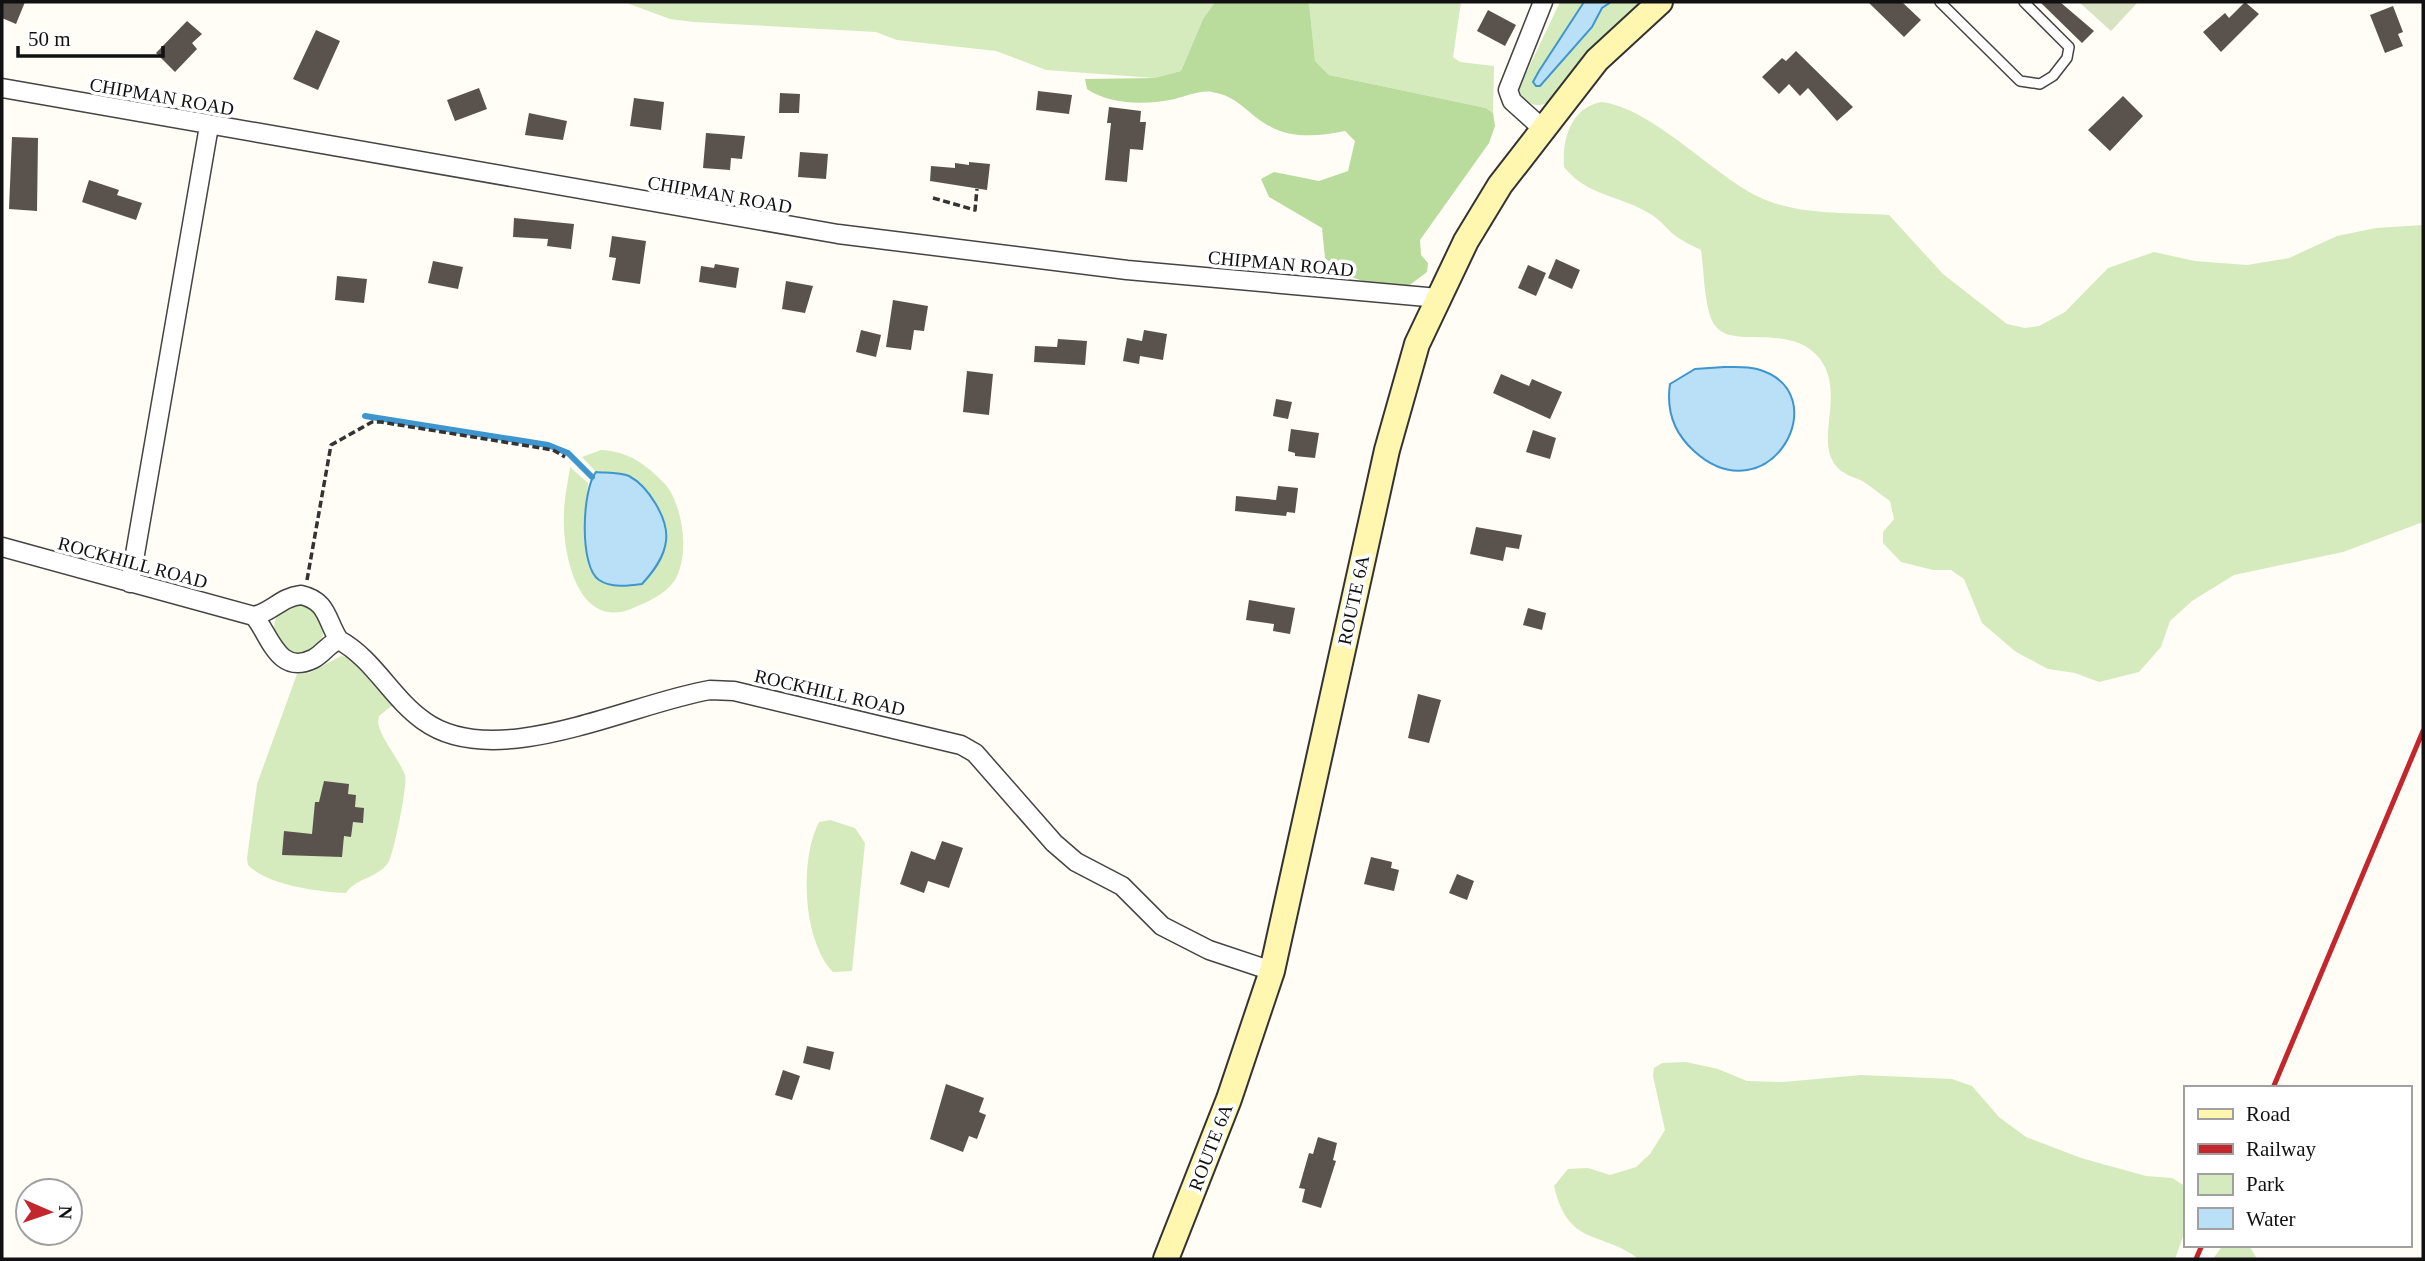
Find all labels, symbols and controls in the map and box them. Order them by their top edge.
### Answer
scale bar [18,14,163,58]
text: 50 m [28,27,71,51]
street label: CHIPMAN ROAD [88,73,236,120]
street label: CHIPMAN ROAD [646,171,794,218]
street label: CHIPMAN ROAD [1207,247,1355,280]
street label: ROCKHILL ROAD [56,532,210,593]
street label: ROUTE 6A [1334,553,1373,647]
street label: ROCKHILL ROAD [753,665,907,720]
legend [2184,1086,2411,1247]
street label: ROUTE 6A [1184,1101,1237,1194]
text: Road [2246,1102,2291,1126]
text: Railway [2246,1137,2316,1161]
text: Park [2246,1172,2285,1196]
north arrow [14,1177,84,1247]
text: N [55,1205,76,1220]
text: Water [2246,1207,2296,1231]

